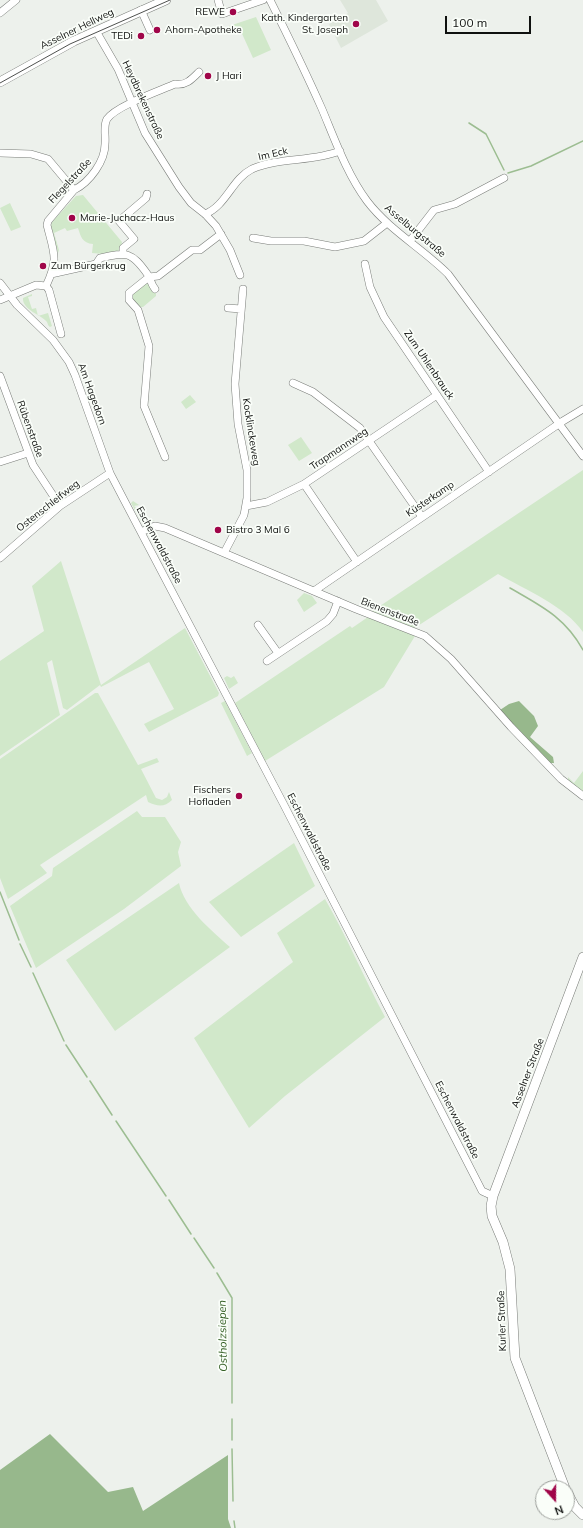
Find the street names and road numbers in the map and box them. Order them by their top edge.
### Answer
street label: Asselner Hellweg [38,6,116,52]
street label: Heydbrekenstraße [120,59,166,141]
street label: Im Eck [257,145,289,163]
street label: Flegelstraße [46,156,94,206]
street label: Asselburgstraße [382,202,448,260]
street label: Zum Uhlenbrauck [401,328,457,402]
street label: Am Hagedorn [75,361,109,427]
street label: Kocklinckeweg [240,397,262,467]
street label: Rübenstraße [14,399,46,459]
street label: Trapmannweg [308,425,370,473]
street label: Ostenschleifweg [14,478,82,534]
street label: Küsterkamp [404,479,456,519]
street label: Eschenwaldstraße [134,504,184,586]
street label: Bienenstraße [359,595,421,629]
street label: Eschenwaldstraße [284,791,334,873]
street label: Asselner Straße [509,1036,547,1110]
street label: Eschenwaldstraße [432,1079,482,1161]
street label: Kurler Straße [495,1290,509,1352]

